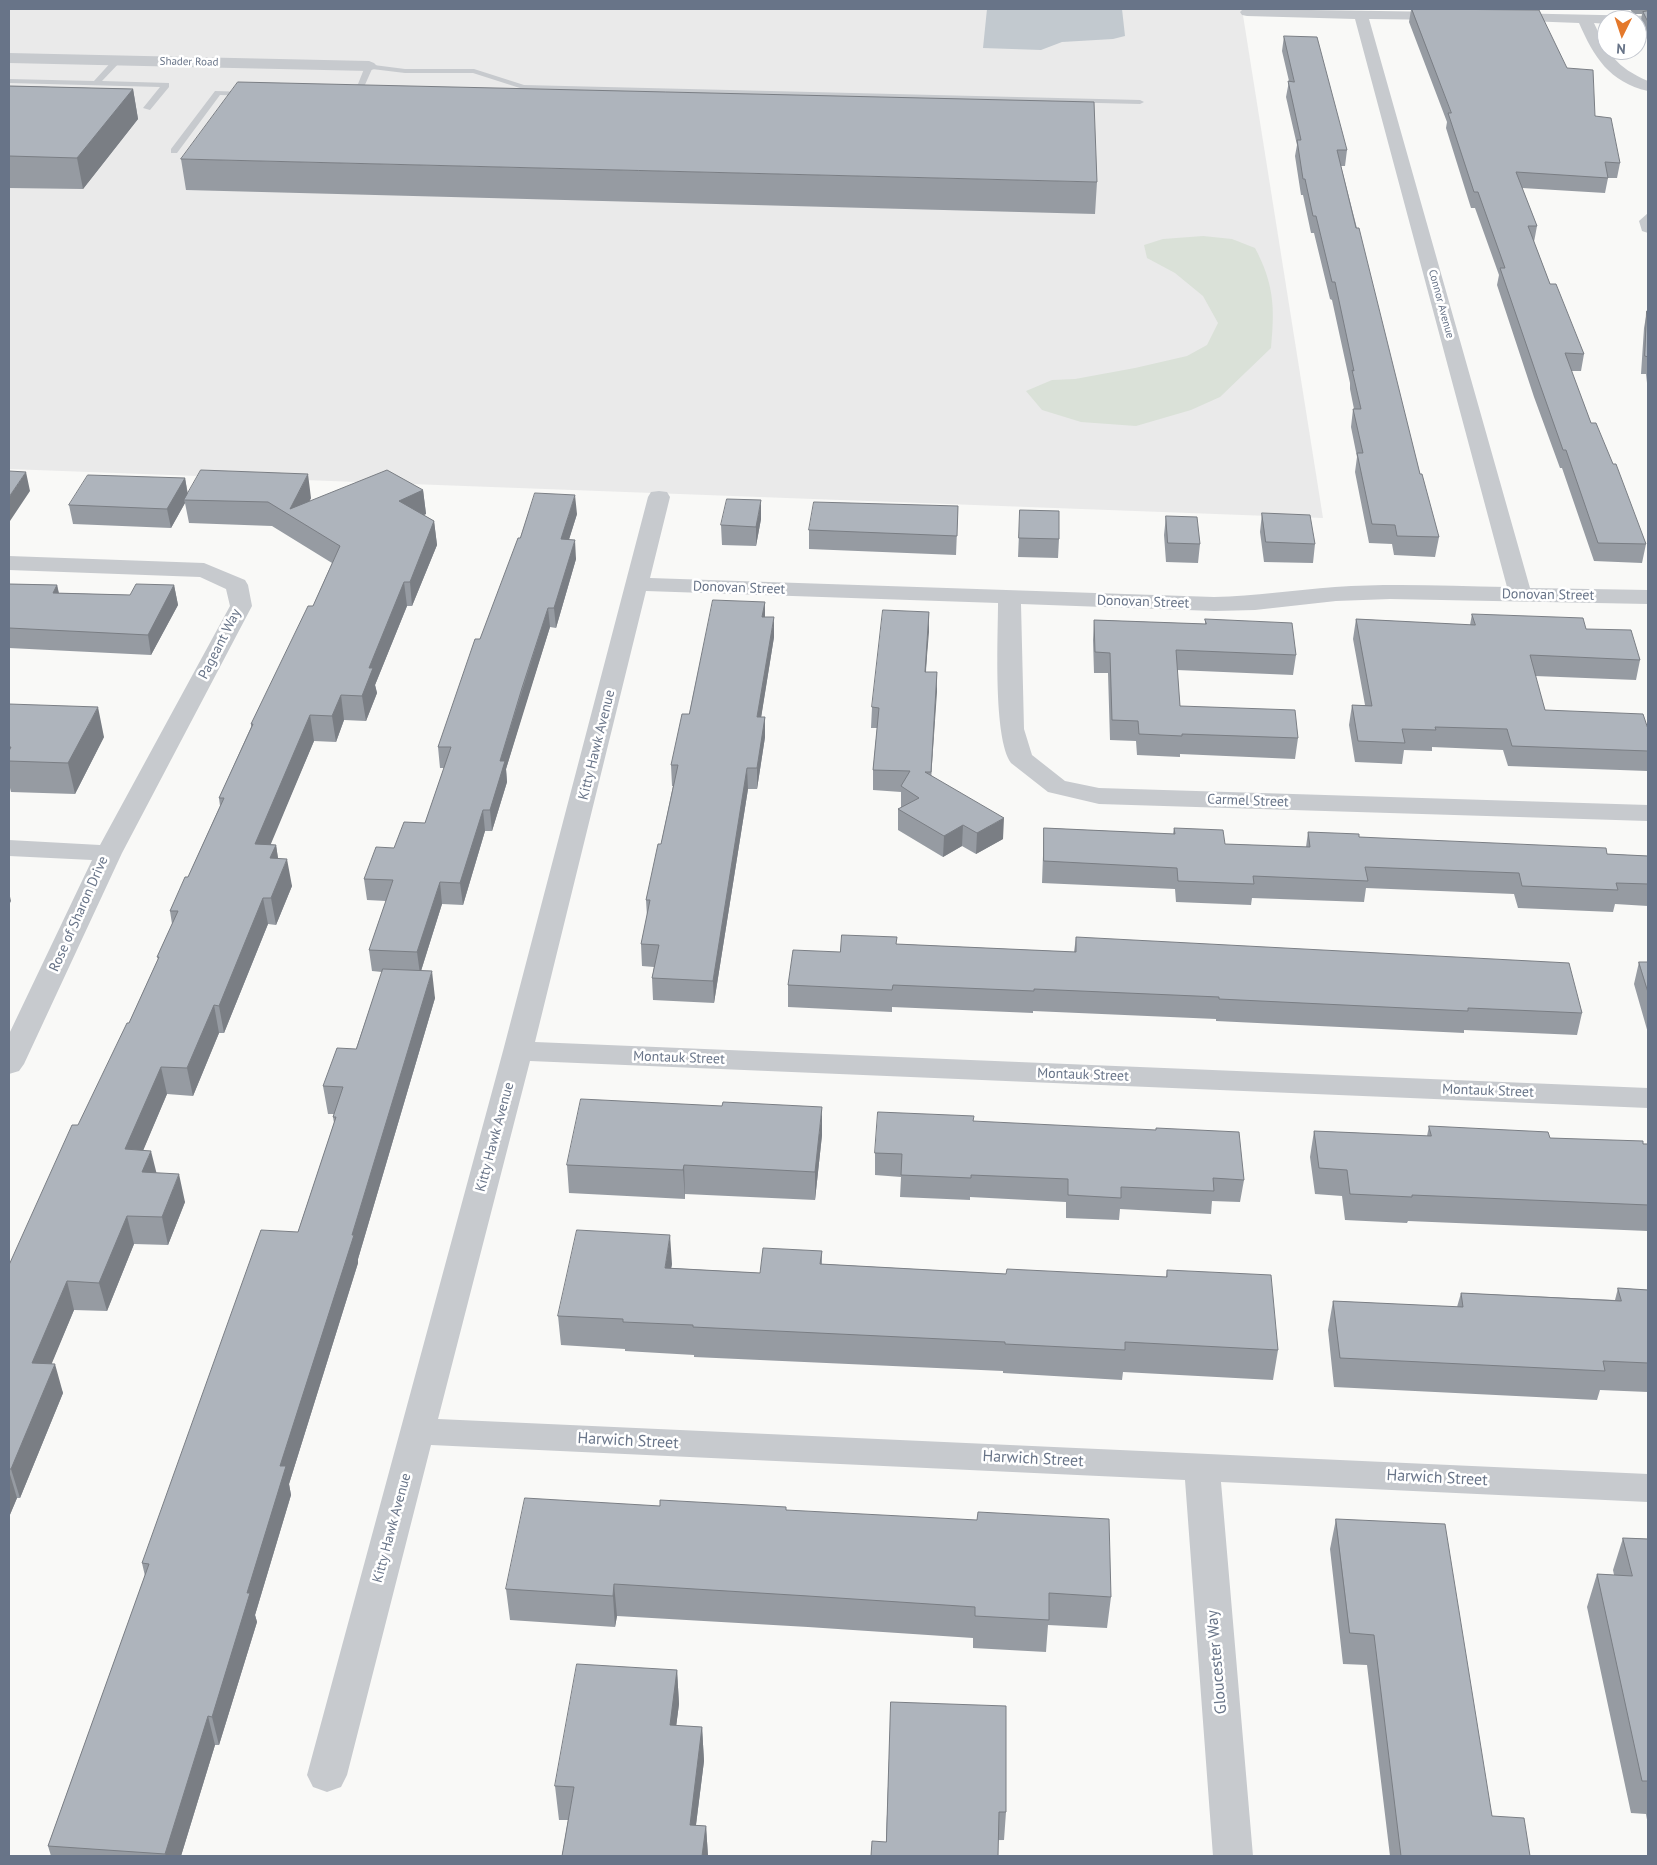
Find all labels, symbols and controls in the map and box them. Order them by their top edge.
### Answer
north arrow [1597,10,1647,60]
text: N [1616,40,1626,58]
street label: Shader Road [159,55,219,69]
street label: Connor Avenue [1425,268,1457,340]
street label: Donovan Street [692,578,786,598]
street label: Donovan Street [1502,586,1594,604]
street label: Donovan Street [1096,592,1190,612]
street label: Pageant Way [195,606,245,682]
street label: Kitty Hawk Avenue [575,688,619,802]
street label: Carmel Street [1207,791,1289,811]
street label: Rose of Sharon Drive [46,854,112,974]
street label: Montauk Street [633,1048,725,1068]
street label: Montauk Street [1037,1065,1129,1085]
street label: Kitty Hawk Avenue [472,1080,518,1194]
street label: Montauk Street [1442,1081,1534,1101]
street label: Harwich Street [577,1429,679,1453]
street label: Harwich Street [982,1447,1084,1471]
street label: Harwich Street [1386,1466,1488,1490]
street label: Kitty Hawk Avenue [369,1471,415,1585]
street label: Gloucester Way [1203,1609,1231,1715]

